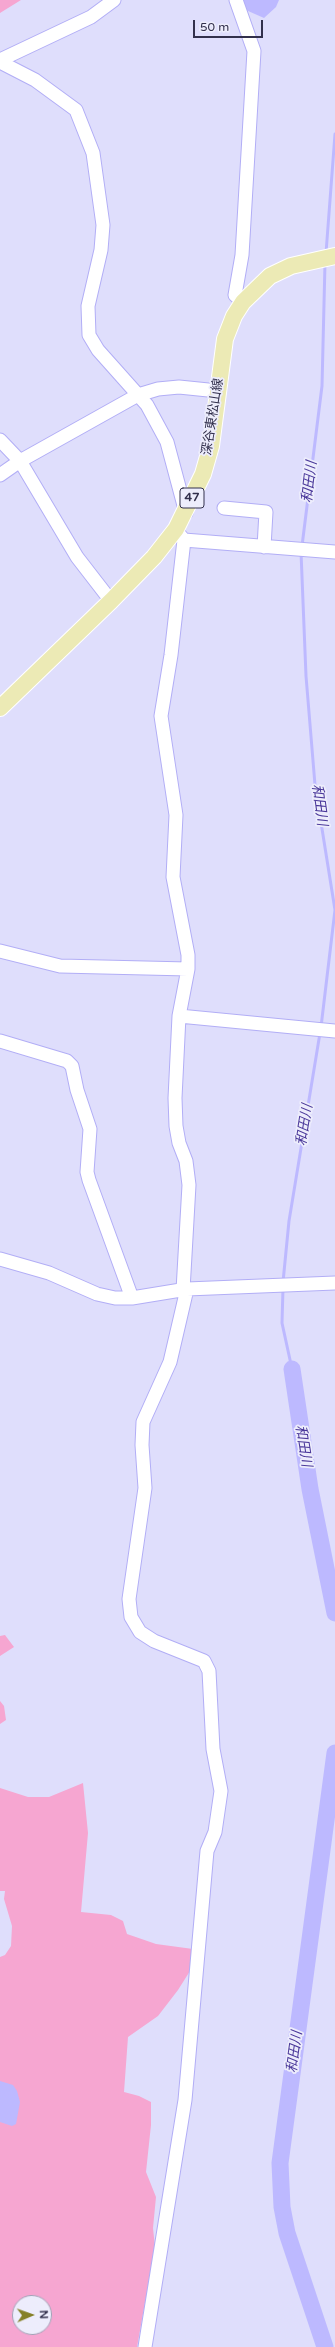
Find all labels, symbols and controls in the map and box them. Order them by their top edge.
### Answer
scale bar [195,12,265,38]
text: 50 m [200,20,229,34]
street label: 深谷東松山線 [199,377,227,457]
water label: 和田川 [299,460,321,504]
road number: 47 [180,488,204,508]
water label: 和田川 [308,783,330,827]
water label: 和田川 [293,1103,317,1147]
water label: 和田川 [291,1424,315,1468]
water label: 和田川 [284,2030,306,2074]
north arrow [12,2295,52,2335]
text: N [37,2310,50,2319]

